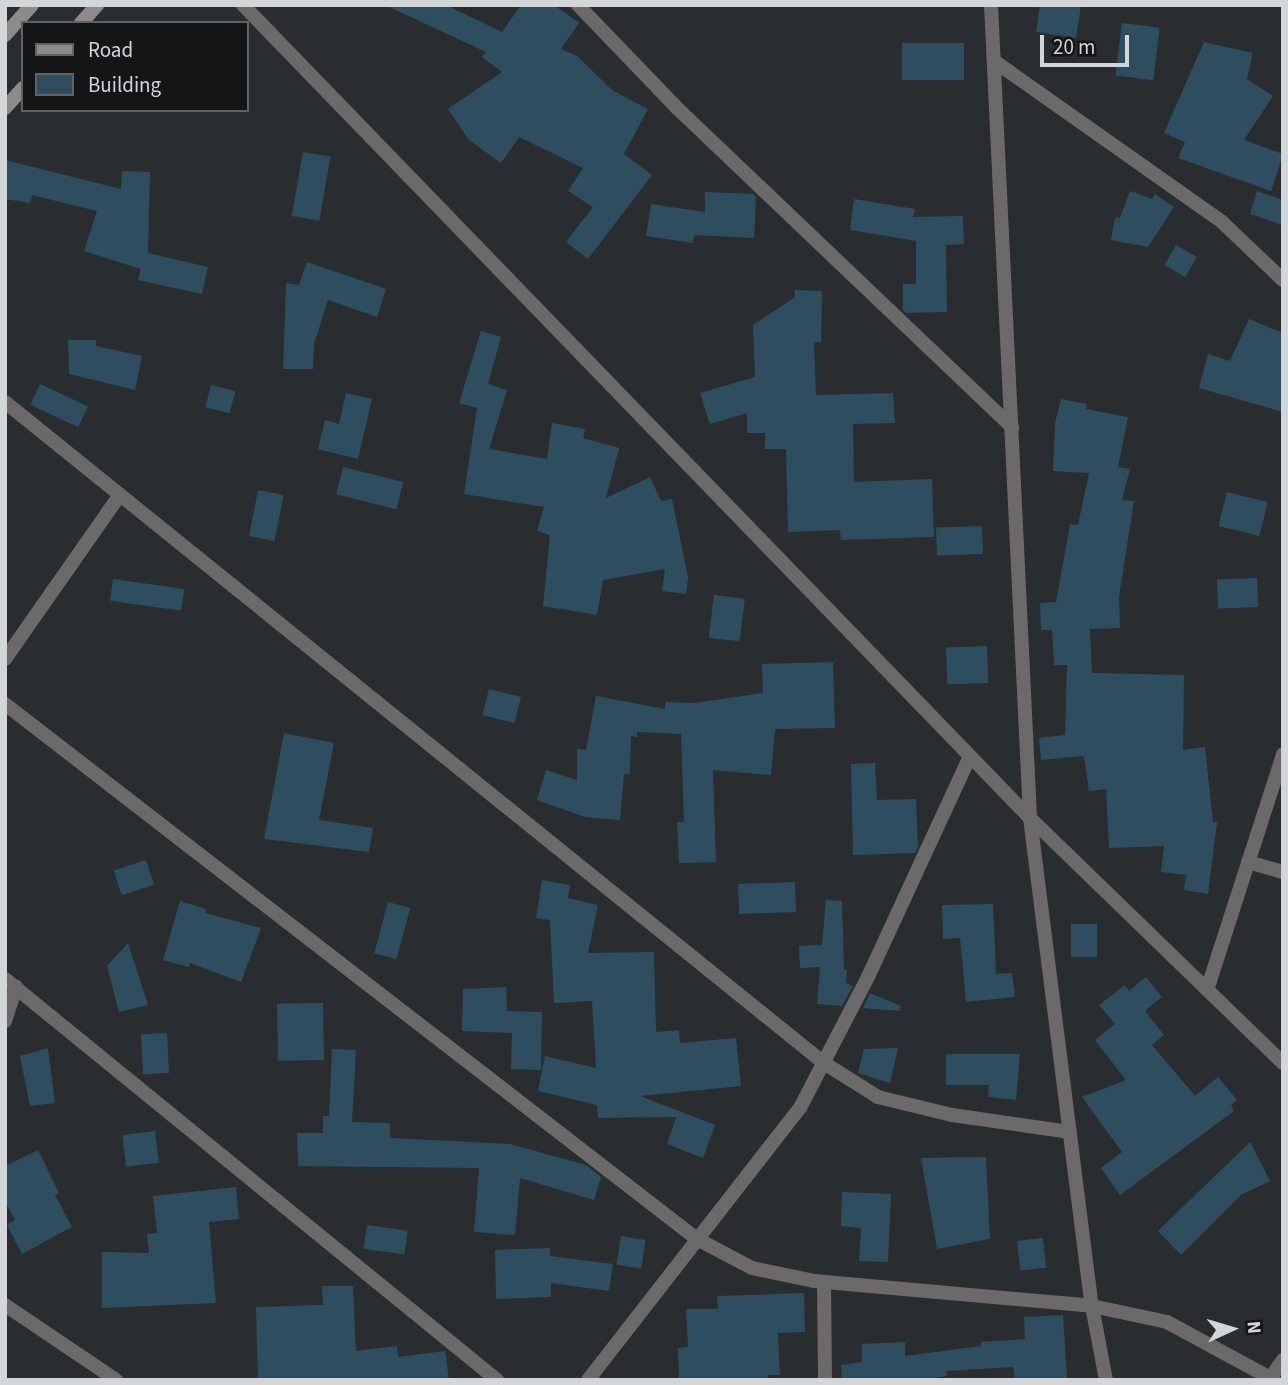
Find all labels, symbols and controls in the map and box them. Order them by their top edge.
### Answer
legend [21,21,248,112]
scale bar [1043,21,1132,65]
text: 20 m [1053,32,1095,62]
text: Road [88,35,133,65]
text: Building [88,70,161,100]
north arrow [1197,1294,1267,1364]
text: N [1240,1320,1267,1335]

